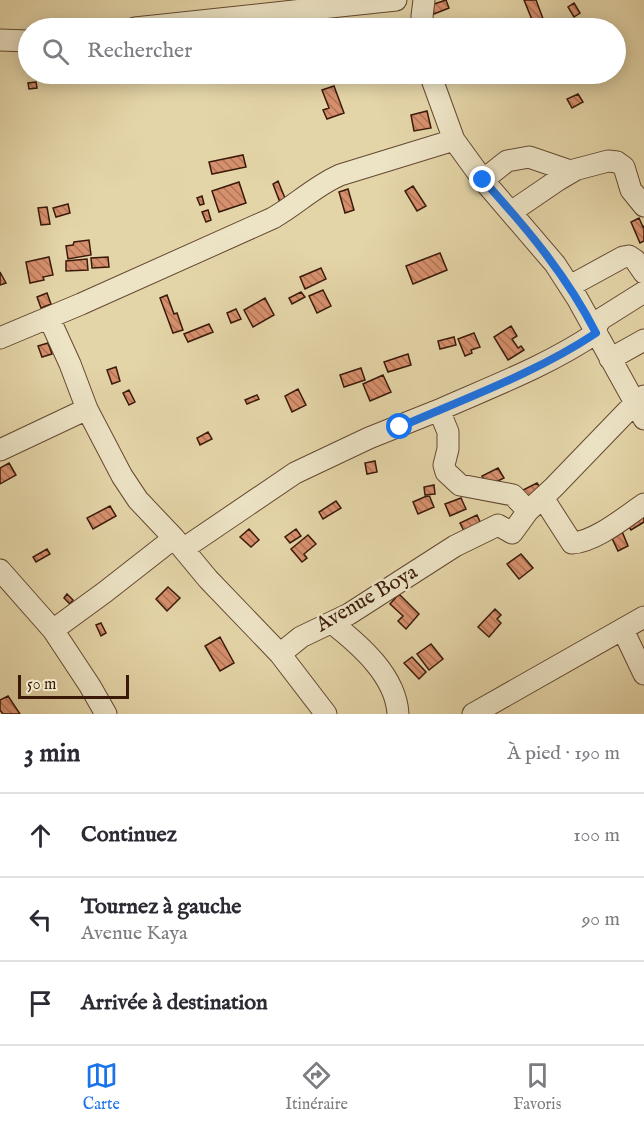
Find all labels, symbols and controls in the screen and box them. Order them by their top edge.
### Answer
search box [18,18,626,84]
icon: search [39,35,72,68]
text: Rechercher [87,37,192,65]
route end [469,166,495,192]
route start [386,413,412,439]
street label: Avenue Boya [310,559,423,639]
scale bar [18,672,129,700]
text: 50 m [27,675,56,695]
text: 3 min [24,737,80,770]
text: À pied · 190 m [507,741,620,766]
icon: ahead [24,819,57,852]
text: Continuez [81,821,177,849]
text: 100 m [573,823,620,848]
text: Tournez à gauche [81,893,241,921]
icon: left [24,903,57,936]
text: 90 m [582,907,620,932]
text: Avenue Kaya [81,921,188,946]
icon: arrive [24,987,57,1020]
text: Arrivée à destination [81,989,268,1017]
tab: Carte [83,1059,120,1115]
tab: Itinéraire [285,1059,348,1115]
tab: Favoris [513,1059,561,1115]

